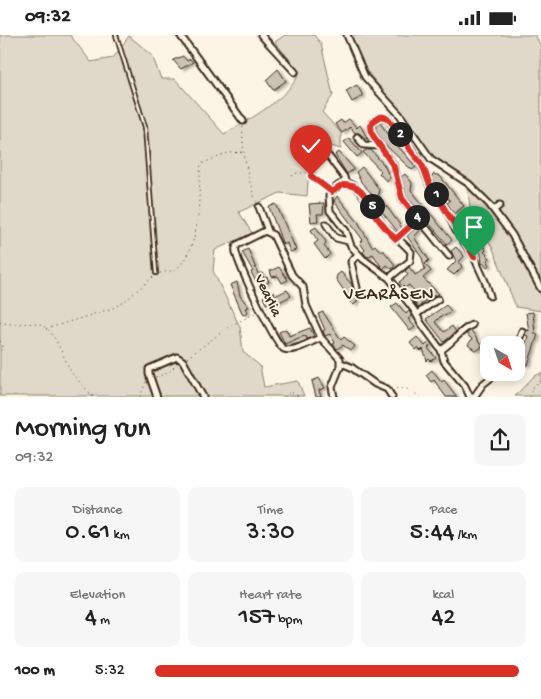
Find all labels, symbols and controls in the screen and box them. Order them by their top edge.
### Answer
text: 09:32 [25,6,70,29]
pin: 2 [388,121,412,147]
pin [290,125,332,176]
text: 2 [397,126,404,143]
icon: check [297,132,325,160]
pin: 1 [424,181,448,207]
text: 1 [434,186,439,203]
pin: 5 [360,193,384,219]
text: 5 [369,198,376,215]
pin: 4 [404,205,430,229]
pin [453,206,495,257]
text: 4 [414,209,421,226]
icon: arrive [460,213,488,241]
street label: Vearlia [249,271,285,320]
district label: VEARÅSEN [342,283,435,306]
north arrow [480,336,525,381]
map controls [480,336,525,381]
text: Morning run [15,413,150,446]
button: share [474,414,526,466]
text: 09:32 [15,449,53,468]
text: Distance [73,502,122,519]
text: Time [258,502,283,519]
text: Pace [430,502,457,519]
text: 0.61 [65,519,110,548]
text: 3:30 [247,519,295,548]
text: 5:44 [410,519,454,548]
text: km [110,527,130,544]
text: /km [454,527,477,544]
text: Elevation [70,587,125,604]
text: Heart rate [239,587,302,604]
text: kcal [433,587,454,604]
text: 4 [85,604,97,633]
text: 157 [239,604,275,633]
text: 42 [431,604,456,633]
text: m [97,612,110,629]
text: bpm [275,612,302,629]
text: 100 m [15,662,55,681]
text: 5:32 [95,662,125,681]

